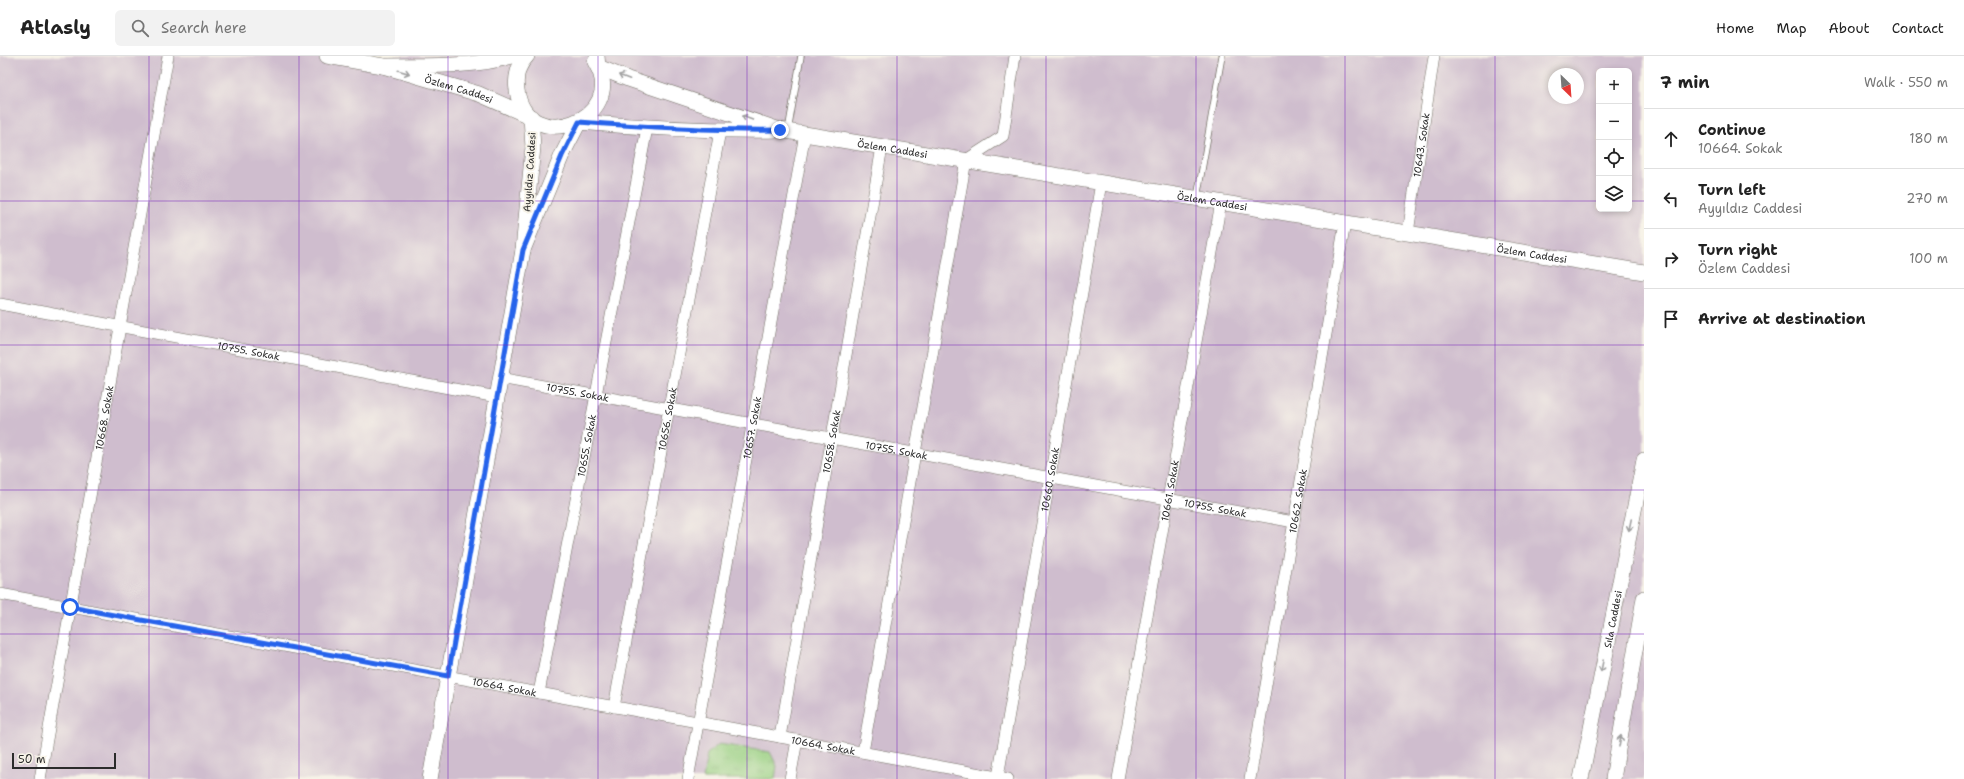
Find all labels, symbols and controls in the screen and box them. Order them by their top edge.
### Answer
search box [115,10,395,46]
text: Atlasly [20,15,91,40]
icon: search [129,17,151,39]
text: Search here [161,18,247,38]
text: Home [1716,19,1755,37]
text: Map [1777,19,1807,37]
text: About [1829,19,1870,37]
text: Contact [1892,19,1944,37]
north arrow [1548,68,1584,104]
map controls [1596,68,1632,212]
button: + [1596,68,1632,104]
one-way arrow [397,69,410,76]
text: 7 min [1660,71,1710,93]
street label: Özlem Caddesi [423,72,495,106]
one-way arrow [618,73,630,81]
text: Walk · 550 m [1864,74,1948,91]
button: − [1596,104,1632,140]
street label: 10643. Sokak [1410,112,1433,178]
one-way arrow [742,114,754,122]
text: Continue [1698,120,1766,140]
route end [771,121,789,139]
icon: ahead [1660,128,1682,150]
text: 180 m [1909,130,1948,147]
street label: Ayyıldız Caddesi [520,131,539,212]
street label: Özlem Caddesi [856,137,929,161]
button: locate [1596,140,1632,176]
text: 10664. Sokak [1698,140,1783,157]
button: layers [1596,176,1632,212]
text: Turn left [1698,180,1766,200]
icon: left [1660,188,1682,210]
street label: Özlem Caddesi [1176,189,1248,214]
text: 270 m [1906,190,1948,207]
text: Ayyıldız Caddesi [1698,200,1802,217]
text: Turn right [1698,240,1778,260]
street label: Özlem Caddesi [1496,242,1568,266]
icon: right [1660,248,1682,270]
text: 100 m [1909,250,1948,267]
text: Özlem Caddesi [1698,260,1790,277]
icon: arrive [1660,308,1682,330]
text: Arrive at destination [1698,309,1866,329]
street label: 10755. Sokak [216,339,281,363]
street label: 10755. Sokak [545,381,610,405]
street label: 10668. Sokak [92,384,117,451]
street label: 10656. Sokak [655,386,680,452]
street label: 10657. Sokak [740,395,764,460]
street label: 10658. Sokak [820,408,844,474]
street label: 10655. Sokak [574,413,599,478]
street label: 10755. Sokak [864,438,929,463]
street label: 10660. Sokak [1038,446,1062,513]
street label: 10661. Sokak [1158,459,1182,522]
street label: 10662. Sokak [1286,468,1310,534]
street label: 10755. Sokak [1183,496,1248,520]
one-way arrow [1626,518,1634,531]
street label: Sıla Caddesi [1601,589,1625,649]
route start [61,598,79,616]
one-way arrow [1598,660,1606,673]
street label: 10664. Sokak [471,675,538,699]
street label: 10664. Sokak [790,733,857,758]
one-way arrow [1616,734,1624,747]
scale bar [12,751,116,770]
text: 50 m [18,752,46,767]

